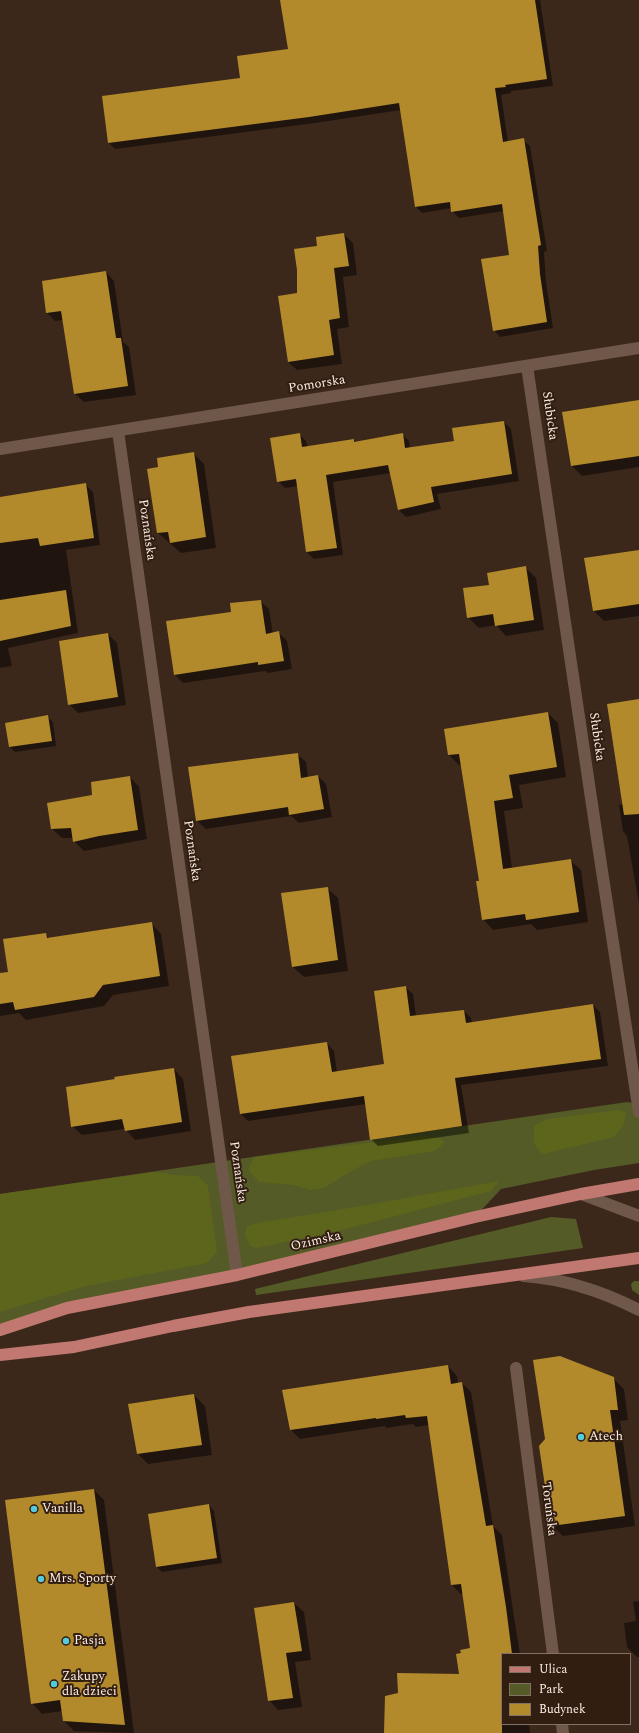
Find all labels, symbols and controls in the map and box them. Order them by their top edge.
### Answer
street label: Pomorska [287,373,347,397]
street label: Słubicka [538,391,560,441]
street label: Poznańska [134,498,158,562]
street label: Słubicka [585,712,607,762]
street label: Poznańska [179,819,203,883]
street label: Poznańska [225,1140,249,1204]
street label: Ozimska [289,1229,343,1255]
place label: Atech [589,1429,623,1445]
marker: Atech [576,1432,586,1442]
street label: Toruńska [537,1481,559,1537]
place label: Vanilla [42,1501,83,1517]
marker: Vanilla [29,1504,39,1514]
place label: Mrs. Sporty [49,1571,116,1587]
marker: Mrs. Sporty [36,1574,46,1584]
place label: Pasja [74,1633,104,1649]
marker: Pasja [61,1636,71,1646]
legend [501,1653,631,1725]
text: Ulica [539,1660,568,1679]
place label: Zakupy dla dzieci [62,1669,117,1700]
marker: Zakupy dla dzieci [49,1679,59,1689]
text: Park [539,1680,564,1699]
text: Budynek [539,1700,586,1719]

